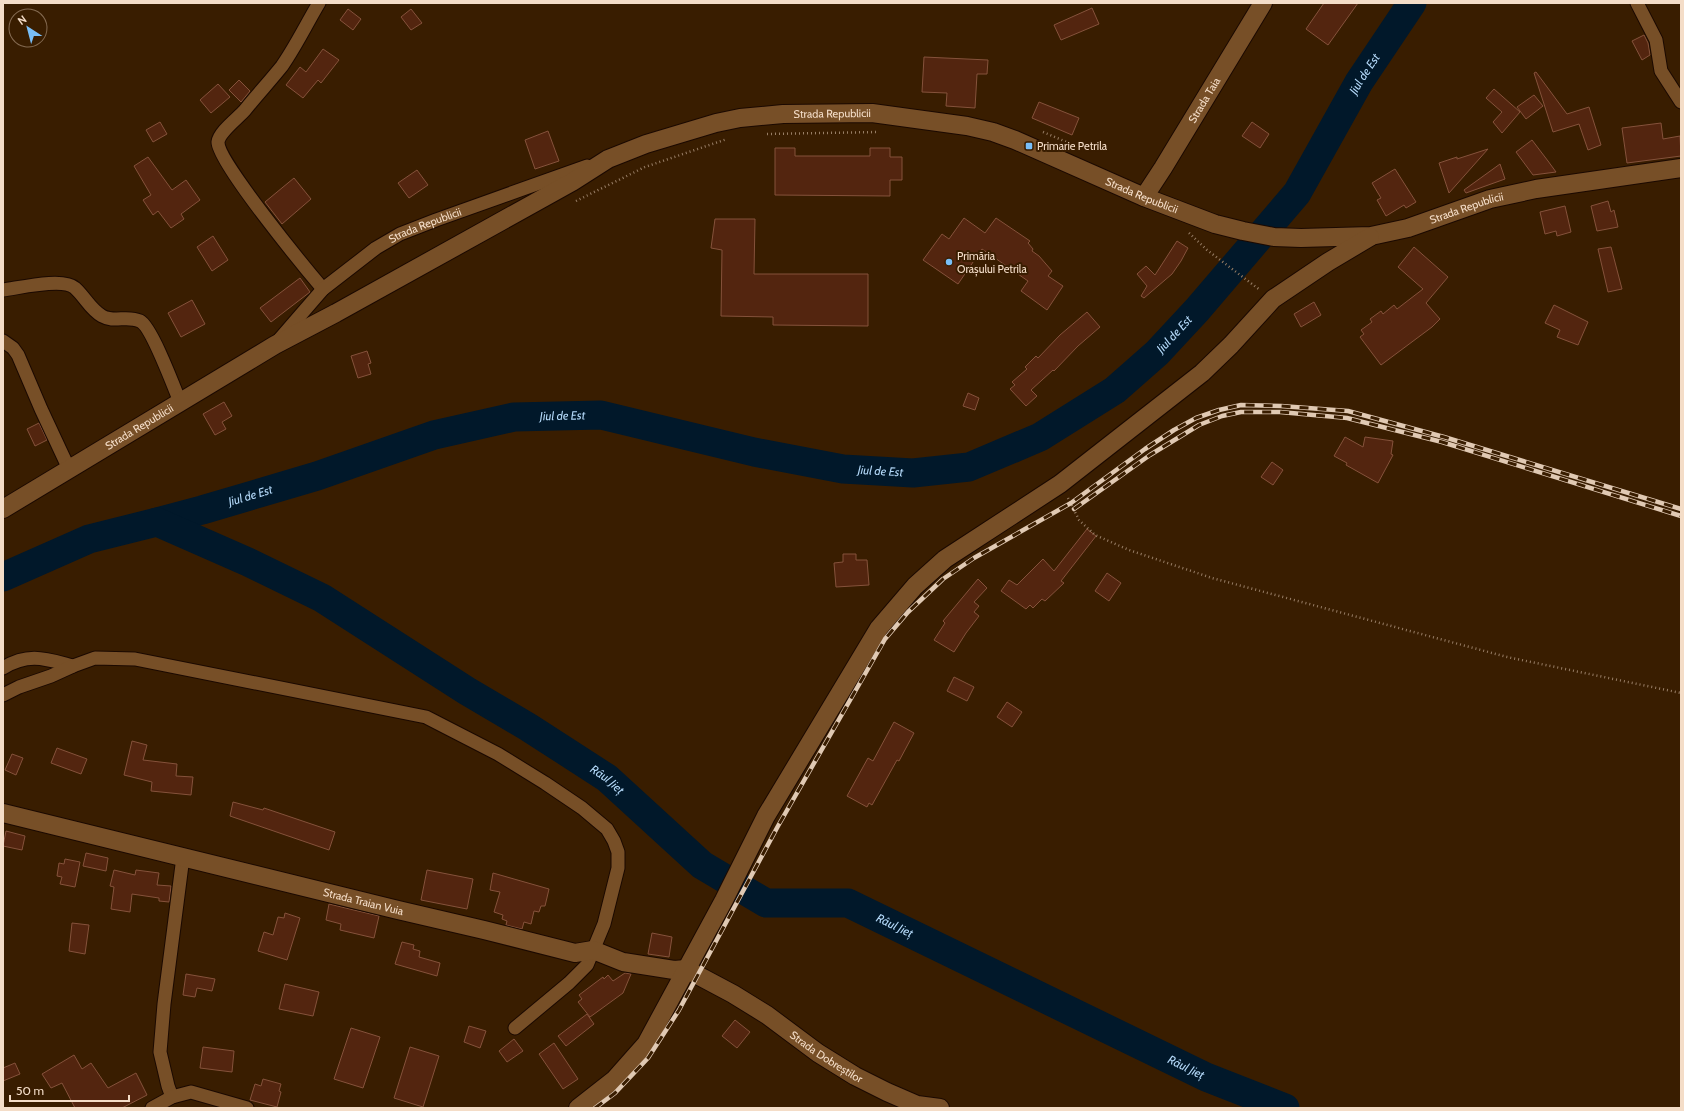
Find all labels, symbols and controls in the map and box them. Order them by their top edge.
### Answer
north arrow [8,8,48,48]
text: N [15,12,29,28]
water label: Jiul de Est [1345,50,1383,98]
street label: Strada Taia [1185,74,1224,125]
street label: Strada Republicii [794,106,871,121]
place label: Primarie Petrila [1037,139,1108,153]
marker: Primarie Petrila [1024,141,1034,151]
street label: Strada Republicii [1103,174,1180,216]
street label: Strada Republicii [1428,189,1505,227]
street label: Strada Republicii [386,205,463,246]
place label: Primăria Orașului Petrila [957,249,1027,277]
marker: Primăria Orașului Petrila [944,257,954,267]
water label: Jiul de Est [1152,312,1195,356]
street label: Strada Republicii [102,401,176,453]
water label: Jiul de Est [539,407,586,423]
water label: Jiul de Est [856,462,904,479]
water label: Jiul de Est [225,481,275,509]
water label: Râul Jieț [588,761,628,797]
street label: Strada Traian Vuia [322,885,405,918]
water label: Râul Jieț [874,910,916,941]
street label: Strada Dobreștilor [787,1028,865,1086]
water label: Râul Jieț [1165,1052,1207,1082]
scale bar [10,1077,129,1103]
text: 50 m [16,1083,44,1098]

